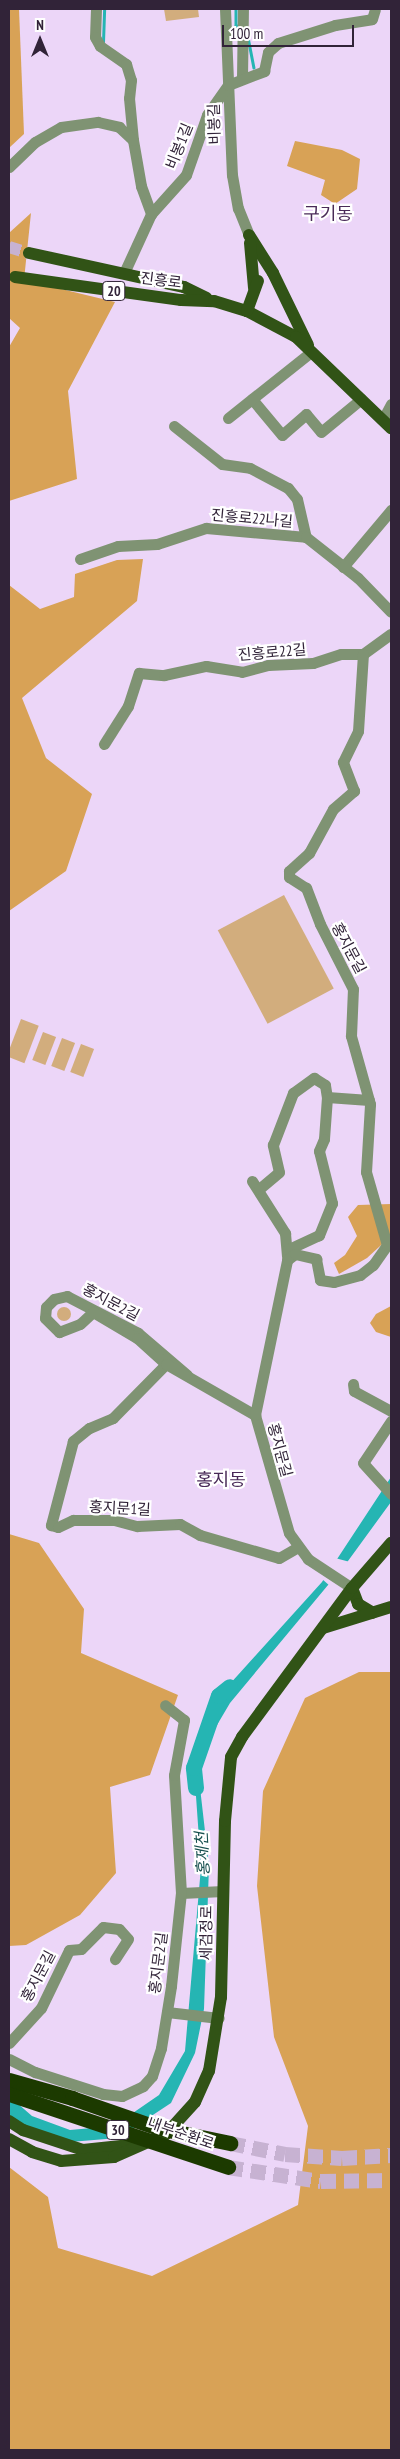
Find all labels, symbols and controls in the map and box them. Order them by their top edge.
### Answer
north arrow [15,15,65,65]
scale bar [225,15,358,47]
text: N [36,16,44,34]
text: 100 m [230,24,263,43]
street label: 비봉길 [204,103,224,145]
street label: 비봉1길 [162,120,196,172]
district label: 구기동 [303,203,353,225]
street label: 진흥로 [139,269,183,291]
road number: 20 [102,280,126,302]
street label: 진흥로22나길 [210,505,294,531]
street label: 진흥로22길 [237,640,307,664]
street label: 홍지문길 [328,919,370,977]
street label: 홍지문2길 [79,1280,143,1324]
street label: 홍지문길 [264,1421,296,1479]
district label: 홍지동 [196,1469,246,1491]
street label: 홍지문1길 [89,1497,151,1519]
water label: 홍제천 [191,1831,213,1877]
street label: 세검정로 [197,1905,215,1961]
street label: 홍지문2길 [145,1931,171,1995]
street label: 홍지문길 [17,1947,59,2005]
street label: 내부순환로 [145,2113,217,2153]
road number: 30 [106,2118,130,2142]

